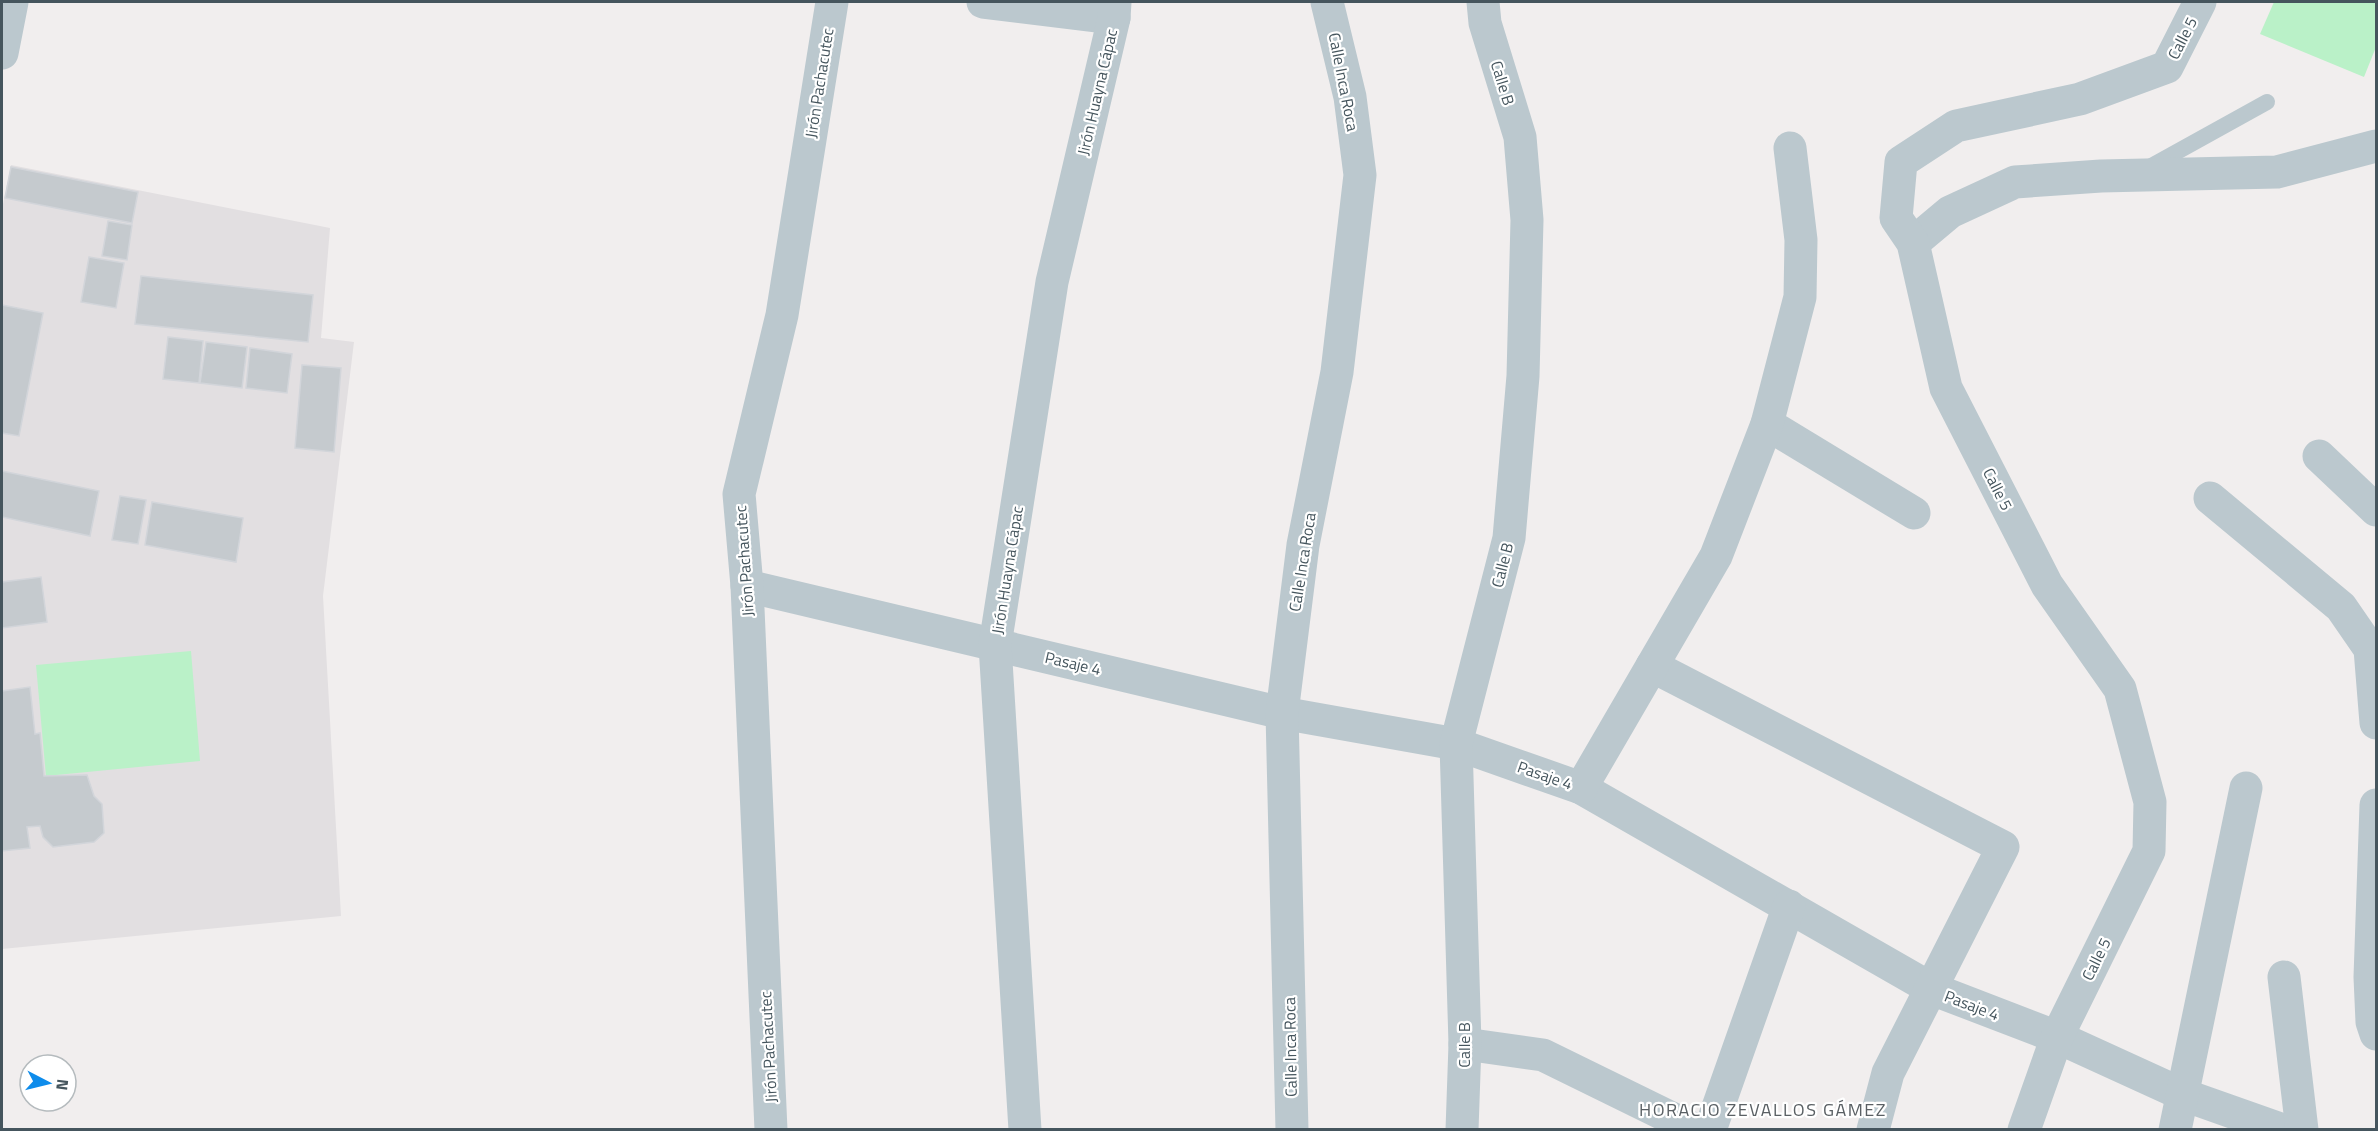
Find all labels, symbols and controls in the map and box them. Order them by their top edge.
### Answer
street label: Calle 5 [2161,13,2203,63]
street label: Jirón Pachacutec [798,26,840,140]
street label: Jirón Huayna Cápac [1071,26,1123,158]
street label: Calle Inca Roca [1323,31,1365,133]
street label: Calle B [1485,58,1521,108]
street label: Calle 5 [1977,464,2019,514]
street label: Jirón Huayna Cápac [985,504,1029,636]
street label: Jirón Pachacutec [728,505,760,617]
street label: Calle Inca Roca [1282,511,1322,613]
street label: Calle B [1485,540,1519,590]
street label: Pasaje 4 [1043,645,1103,681]
street label: Pasaje 4 [1514,754,1576,796]
street label: Calle 5 [2075,934,2117,984]
street label: Pasaje 4 [1941,984,2003,1026]
street label: Jirón Pachacutec [753,991,783,1103]
street label: Calle Inca Roca [1277,997,1303,1097]
street label: Calle B [1452,1022,1476,1068]
north arrow [18,1053,78,1113]
text: N [50,1078,75,1092]
district label: HORACIO ZEVALLOS GÁMEZ [1639,1096,1887,1123]

